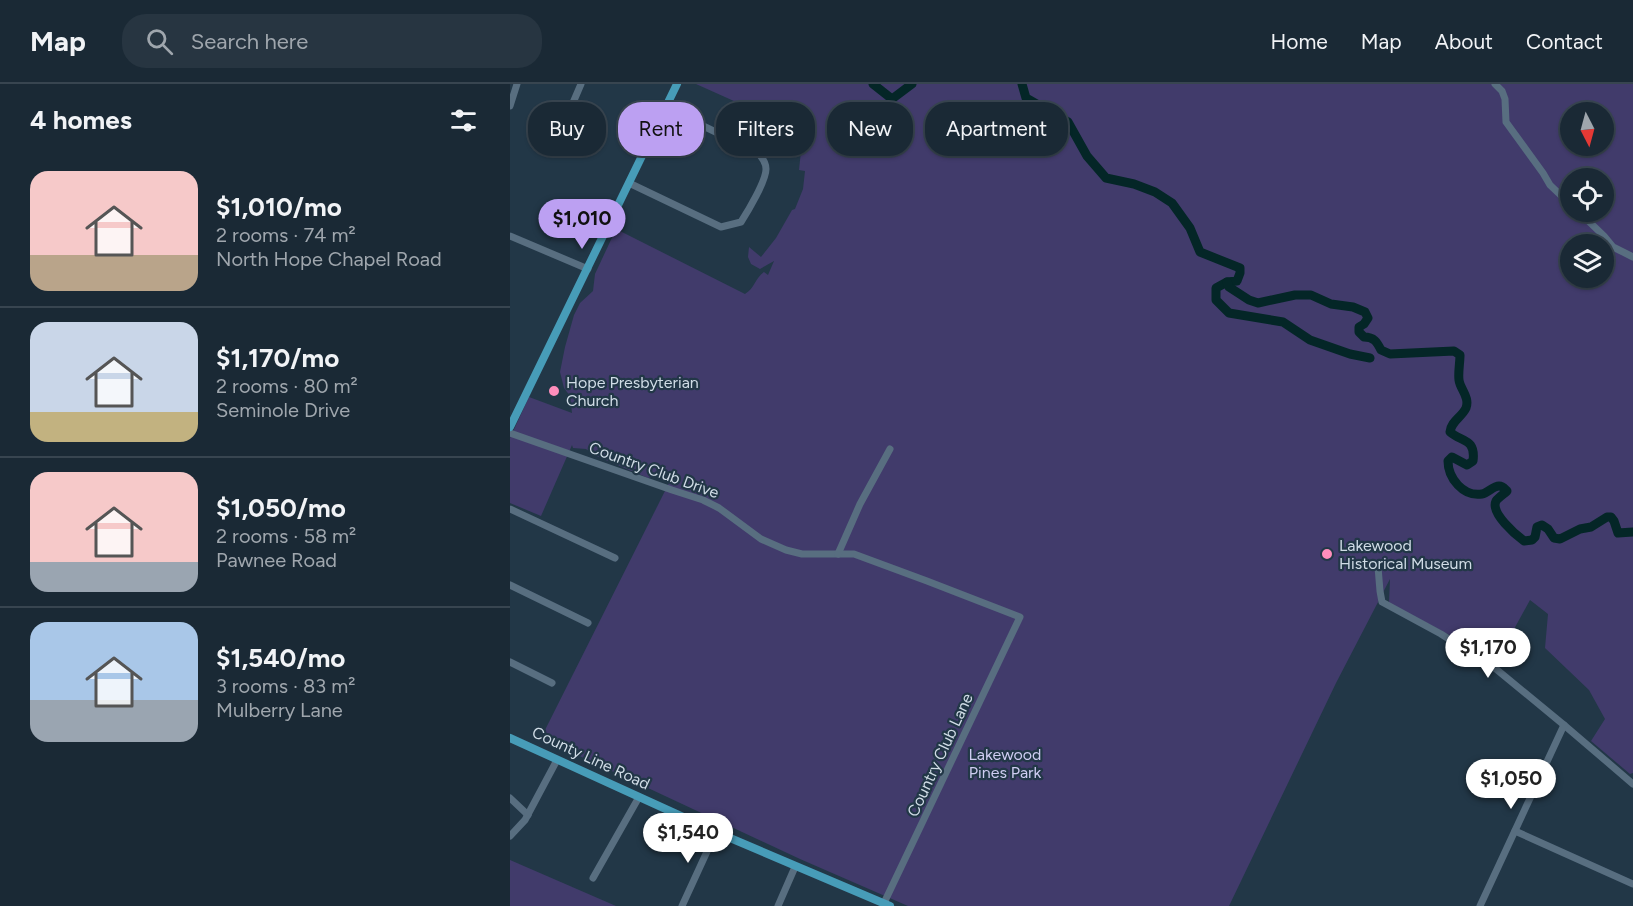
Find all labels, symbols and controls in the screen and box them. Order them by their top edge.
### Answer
search box [122,14,542,68]
text: Map [30,24,86,58]
icon: search [143,25,176,58]
text: Search here [191,28,308,55]
text: Home [1271,29,1328,54]
text: Map [1361,29,1402,54]
text: About [1435,29,1493,54]
text: Contact [1526,29,1603,54]
chip: Buy [528,102,606,156]
chip: Rent [618,102,704,156]
chip: Filters [716,102,815,156]
chip: New [827,102,913,156]
chip: Apartment [925,102,1068,156]
north arrow [1560,102,1614,156]
map controls [1560,102,1614,288]
text: 4 homes [30,104,132,136]
icon: filters [447,104,480,137]
button: locate [1560,168,1614,222]
text: $1,010/mo [216,191,342,223]
icon: home [78,195,150,267]
pin: $1,010 [533,199,631,250]
text: $1,010 [552,206,612,230]
text: 2 rooms · 74 m² [216,223,356,247]
button: layers [1560,234,1614,288]
text: North Hope Chapel Road [216,247,442,271]
text: $1,170/mo [216,342,339,374]
icon: home [78,346,150,418]
place label: Hope Presbyterian Church [566,373,699,410]
text: 2 rooms · 80 m² [216,374,358,398]
marker: Hope Presbyterian Church [547,384,561,398]
text: Seminole Drive [216,398,350,422]
street label: Country Club Drive [586,438,722,502]
text: $1,050/mo [216,492,346,524]
icon: home [78,496,150,568]
text: 2 rooms · 58 m² [216,524,356,548]
place label: Lakewood Historical Museum [1339,536,1472,573]
marker: Lakewood Historical Museum [1320,547,1334,561]
text: Pawnee Road [216,548,337,572]
pin: $1,170 [1439,628,1537,679]
text: $1,170 [1459,635,1517,659]
text: $1,540/mo [216,642,345,674]
icon: home [78,646,150,718]
text: 3 rooms · 83 m² [216,674,355,698]
street label: Country Club Lane [903,690,977,820]
text: Mulberry Lane [216,698,343,722]
street label: County Line Road [529,722,653,794]
park label: Lakewood Pines Park [969,745,1041,782]
pin: $1,050 [1462,759,1560,810]
text: $1,050 [1480,766,1542,790]
pin: $1,540 [639,813,737,864]
text: $1,540 [657,820,719,844]

